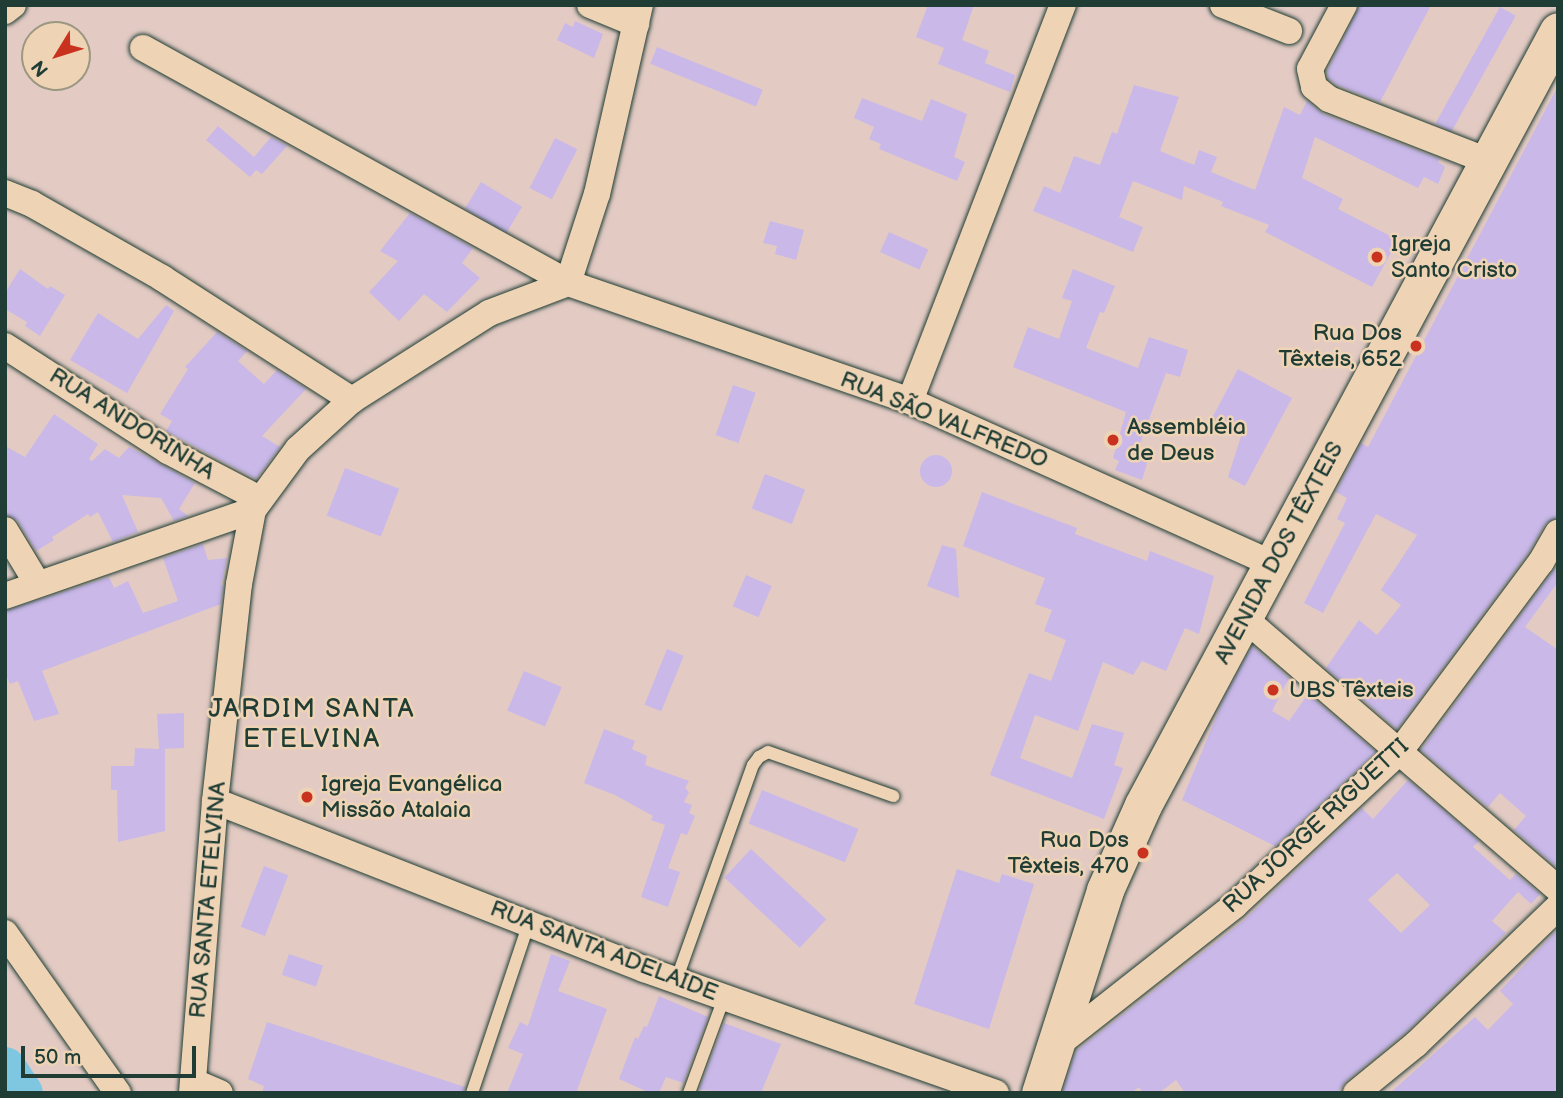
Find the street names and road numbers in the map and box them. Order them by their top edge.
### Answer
street label: RUA ANDORINHA [44,362,220,486]
street label: RUA SÃO VALFREDO [836,366,1052,474]
street label: AVENIDA DOS TÊXTEIS [1208,437,1350,669]
street label: RUA JORGE RIGUETTI [1217,732,1415,920]
street label: RUA SANTA ETELVINA [184,780,232,1020]
street label: RUA SANTA ADELAIDE [486,895,722,1007]

